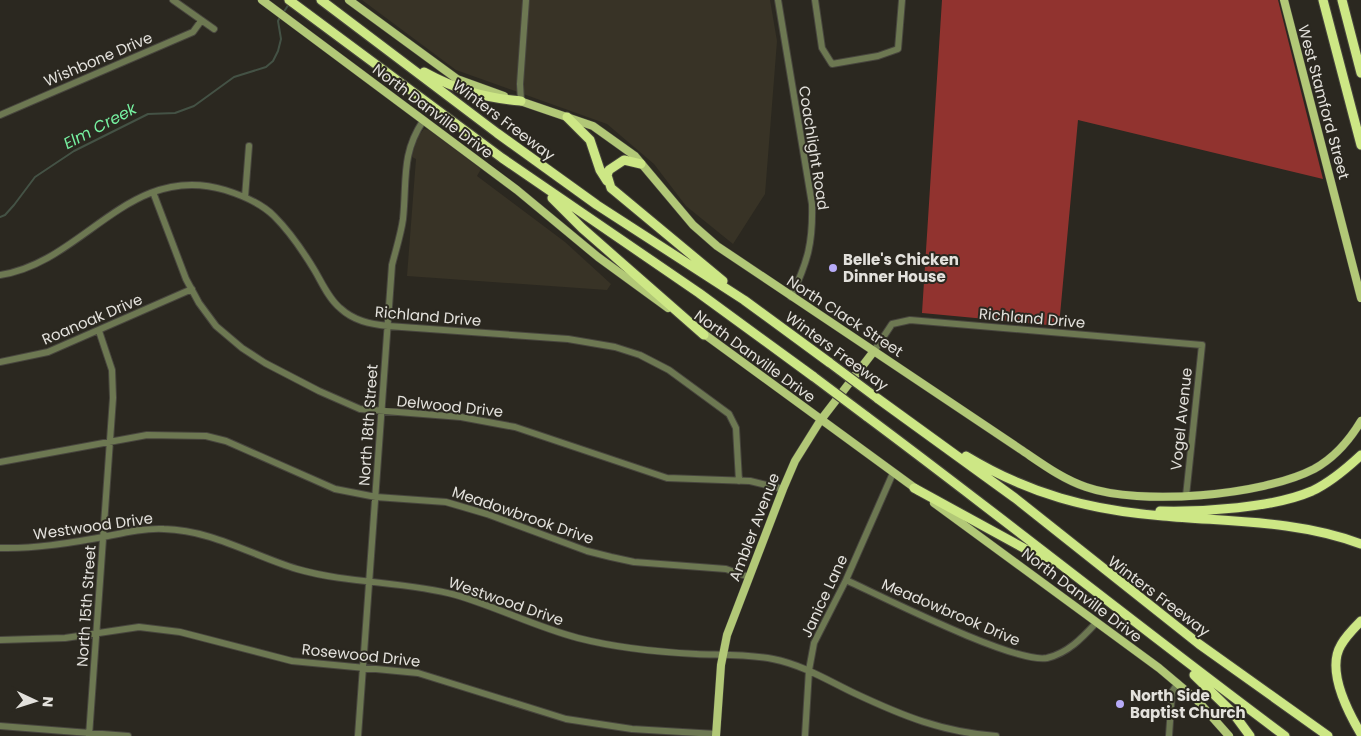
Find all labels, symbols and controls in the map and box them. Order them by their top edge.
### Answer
street label: West Stamford Street [1293,22,1355,182]
street label: Wishbone Drive [41,27,155,91]
street label: North Danville Drive [369,59,497,163]
street label: Winters Freeway [449,75,560,166]
street label: Coachlight Road [794,84,834,212]
water label: Elm Creek [59,97,141,155]
place label: Belle's Chicken Dinner House [843,249,959,287]
marker: Belle's Chicken Dinner House [827,262,839,274]
street label: North Clack Street [783,270,907,362]
street label: Roanoak Drive [38,288,146,350]
street label: Richland Drive [374,301,482,331]
street label: Richland Drive [978,303,1086,333]
street label: North Danville Drive [690,305,820,407]
street label: Winters Freeway [781,306,893,396]
street label: North 18th Street [353,363,383,487]
street label: Vogel Avenue [1165,367,1197,471]
street label: Delwood Drive [396,390,504,422]
street label: Ambler Avenue [724,470,784,584]
street label: Meadowbrook Drive [449,481,597,549]
street label: Westwood Drive [32,507,154,545]
street label: North Danville Drive [1018,543,1146,647]
street label: North 15th Street [71,544,101,668]
street label: Janice Lane [796,551,852,641]
street label: Winters Freeway [1104,551,1215,642]
street label: Westwood Drive [446,571,566,631]
street label: Meadowbrook Drive [878,573,1024,651]
street label: Rosewood Drive [301,638,421,672]
north arrow [10,676,60,726]
place label: North Side Baptist Church [1130,685,1246,723]
text: N [38,696,58,708]
marker: North Side Baptist Church [1114,698,1126,710]

